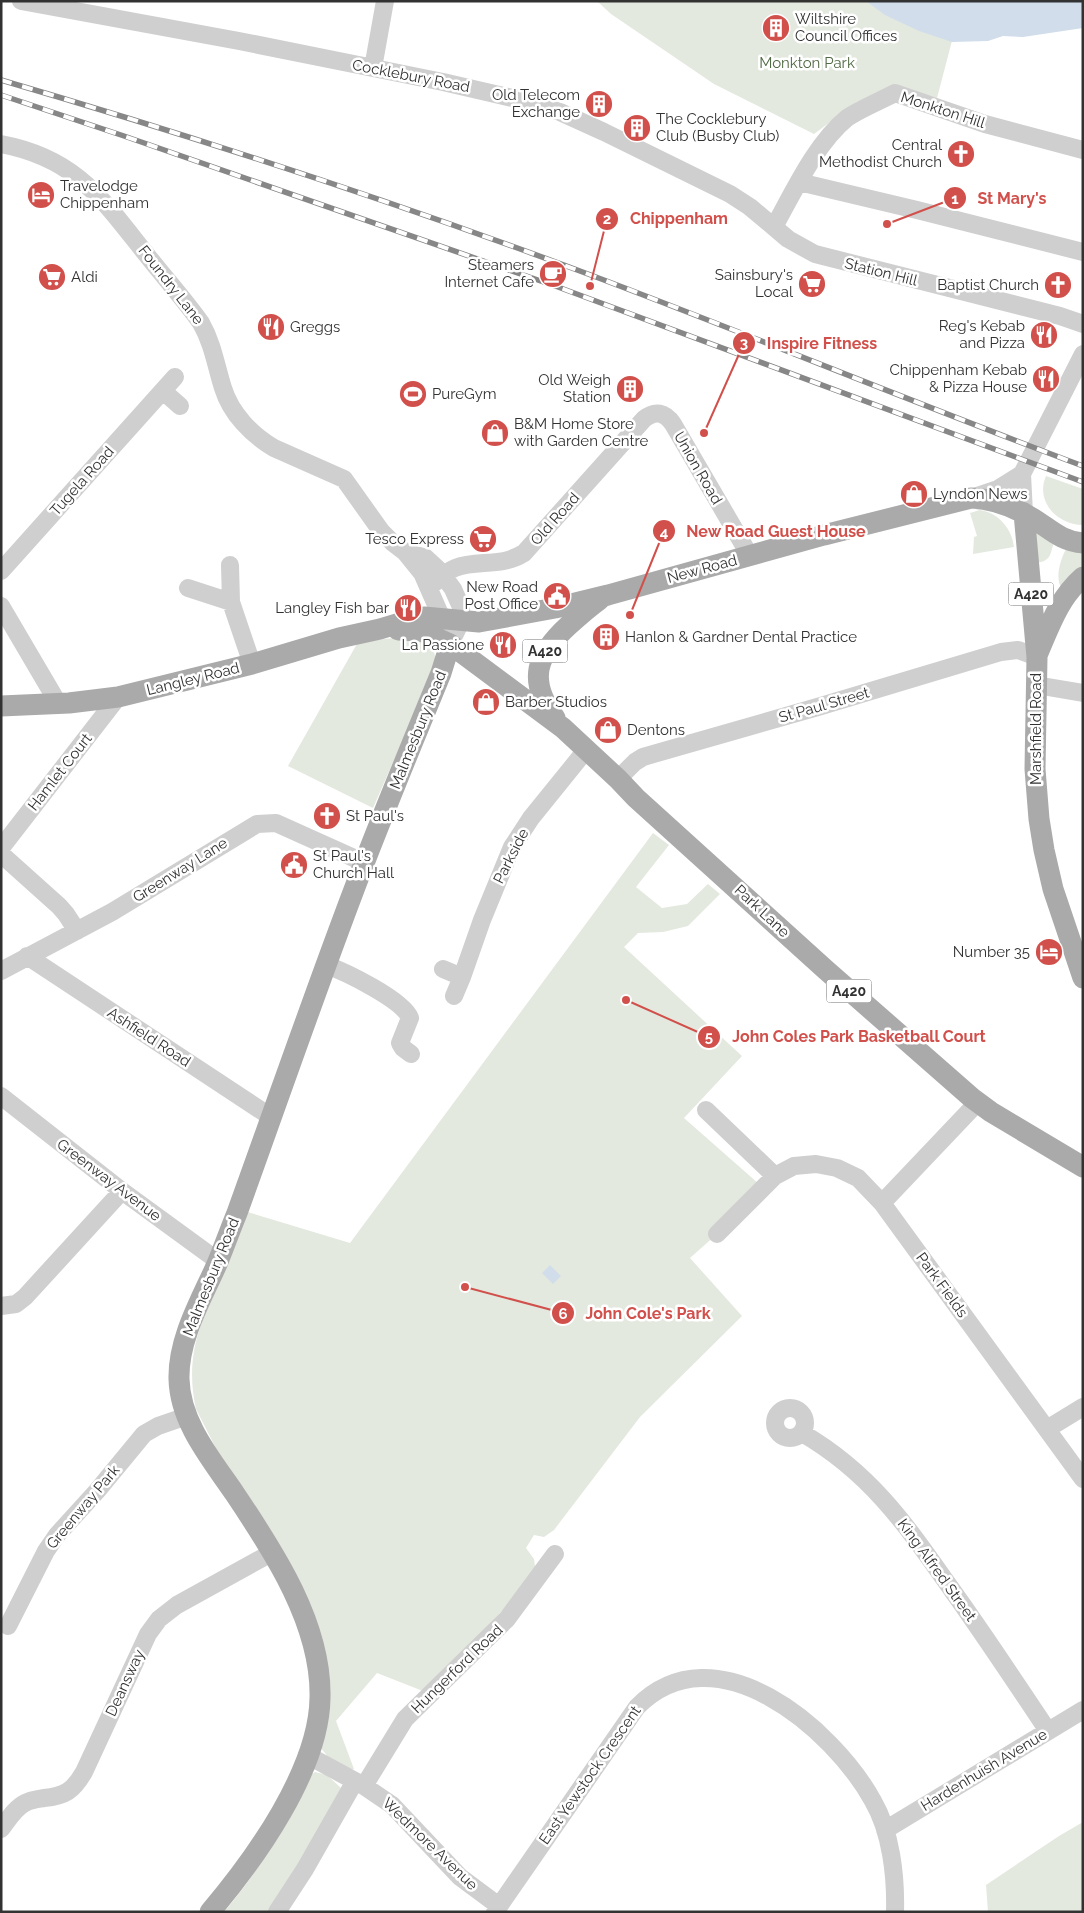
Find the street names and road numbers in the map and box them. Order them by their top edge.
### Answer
street label: Cocklebury Road [351,56,471,96]
street label: Monkton Hill [899,88,988,132]
street label: Foundry Lane [134,242,208,328]
street label: Station Hill [843,254,920,290]
street label: Union Road [670,429,726,507]
street label: Tugela Road [46,443,118,519]
street label: Old Road [527,489,583,549]
street label: New Road [665,551,739,587]
road number: A420 [1008,582,1054,606]
road number: A420 [522,640,568,662]
street label: Langley Road [145,659,241,699]
street label: Malmesbury Road [386,668,450,792]
street label: Marshfield Road [1027,673,1045,785]
street label: St Paul Street [777,684,871,726]
street label: Hamlet Court [24,730,96,814]
street label: Parkside [490,825,533,887]
street label: Greenway Lane [129,834,231,906]
street label: Park Lane [731,881,793,941]
road number: A420 [826,979,872,1002]
street label: Ashfield Road [104,1003,194,1071]
street label: Greenway Avenue [53,1135,165,1225]
street label: Malmesbury Road [179,1215,243,1339]
street label: Park Fields [912,1249,972,1321]
street label: Greenway Park [43,1461,123,1553]
street label: King Alfred Street [894,1515,980,1625]
street label: Hungerford Road [408,1621,506,1717]
street label: Deansway [102,1647,148,1719]
street label: East Yewstock Crescent [535,1702,645,1848]
street label: Hardenhuish Avenue [918,1725,1051,1815]
street label: Wedmore Avenue [379,1794,481,1894]

